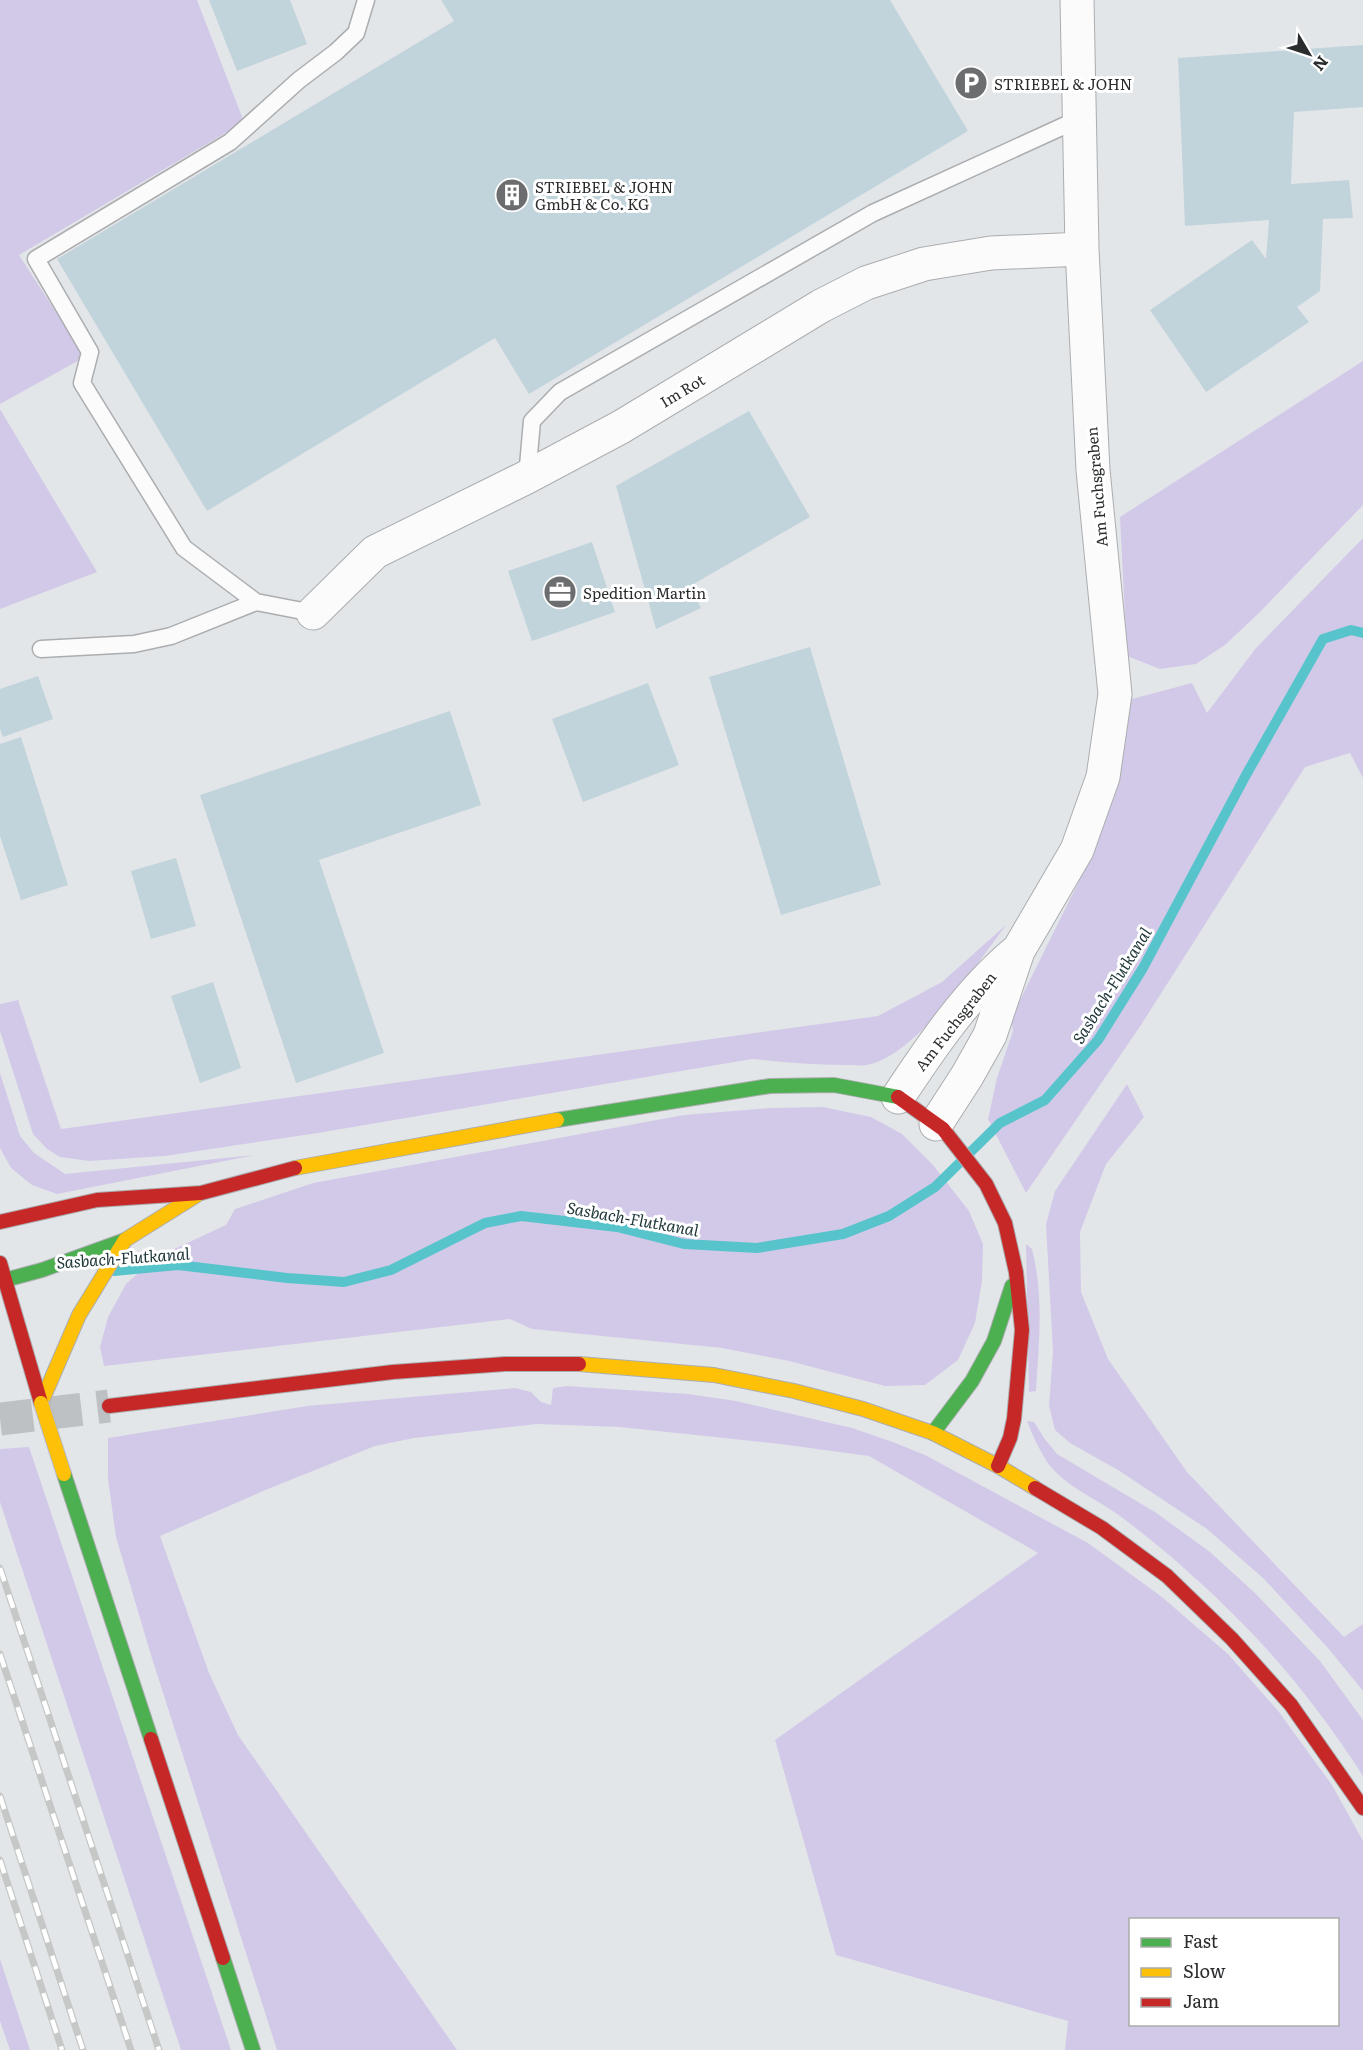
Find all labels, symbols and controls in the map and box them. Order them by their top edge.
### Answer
north arrow [1279,24,1339,84]
text: N [1308,51,1335,77]
parking icon: STRIEBEL & JOHN [953,65,989,101]
place label: STRIEBEL & JOHN [994,72,1132,95]
place label: STRIEBEL & JOHN GmbH & Co. KG [535,175,673,215]
building icon: STRIEBEL & JOHN GmbH & Co. KG [494,177,530,213]
street label: Im Rot [655,368,709,412]
street label: Am Fuchsgraben [1079,426,1113,548]
office icon: Spedition Martin [542,574,578,610]
place label: Spedition Martin [583,581,706,604]
water label: Sasbach-Flutkanal [1066,922,1157,1048]
street label: Am Fuchsgraben [909,966,1001,1076]
water label: Sasbach-Flutkanal [565,1195,701,1241]
water label: Sasbach-Flutkanal [56,1240,191,1274]
legend [1129,1918,1339,2026]
text: Fast [1183,1927,1219,1954]
text: Slow [1183,1957,1226,1984]
text: Jam [1183,1987,1219,2014]

